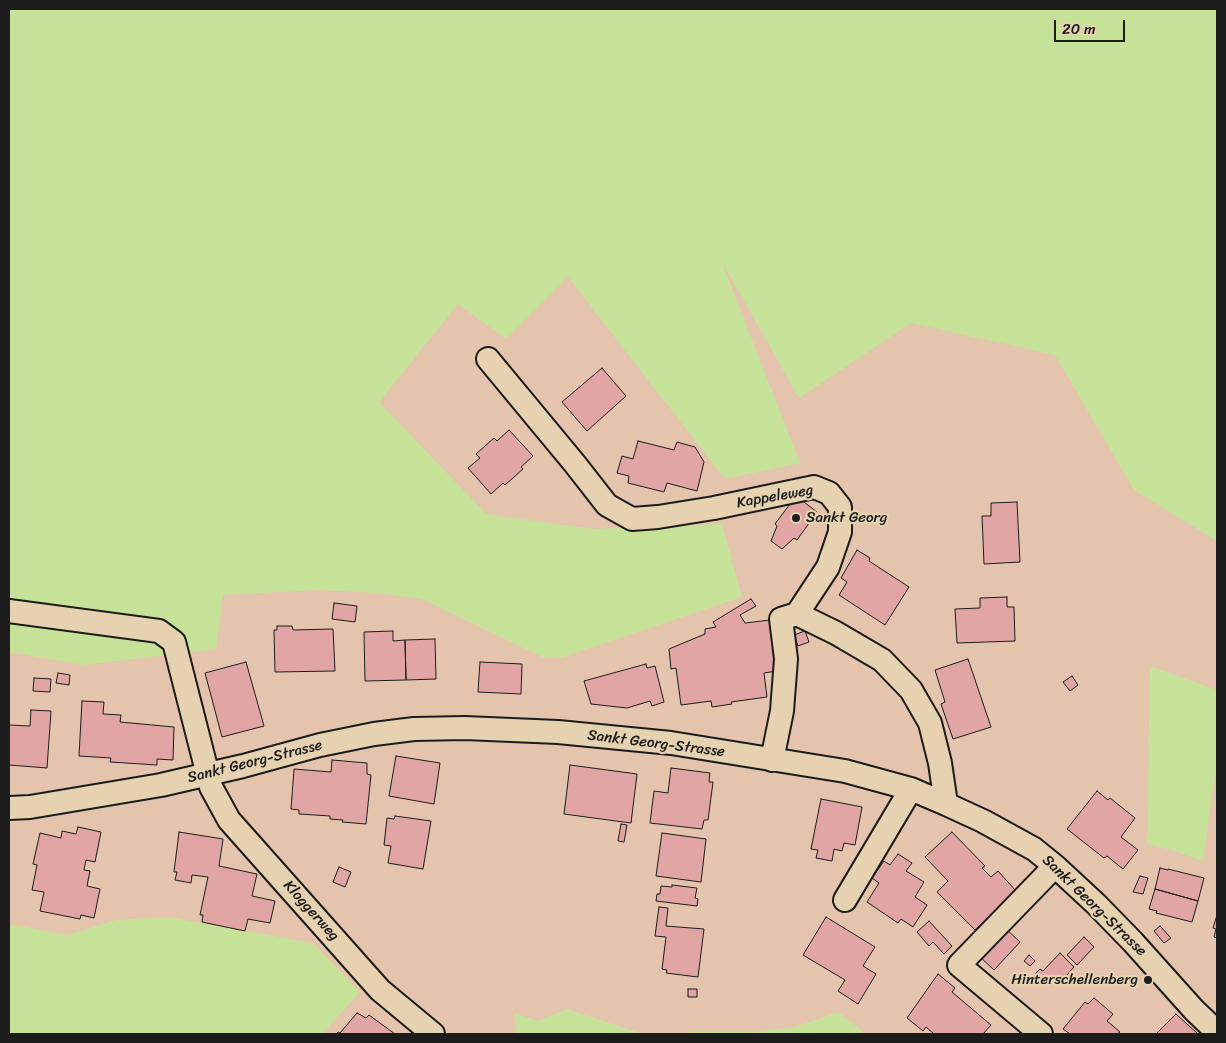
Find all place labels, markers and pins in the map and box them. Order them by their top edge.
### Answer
place label: Sankt Georg [806,509,887,527]
marker: Sankt Georg [790,512,802,524]
place label: Hinterschellenberg [1011,971,1138,989]
marker: Hinterschellenberg [1142,974,1154,986]

